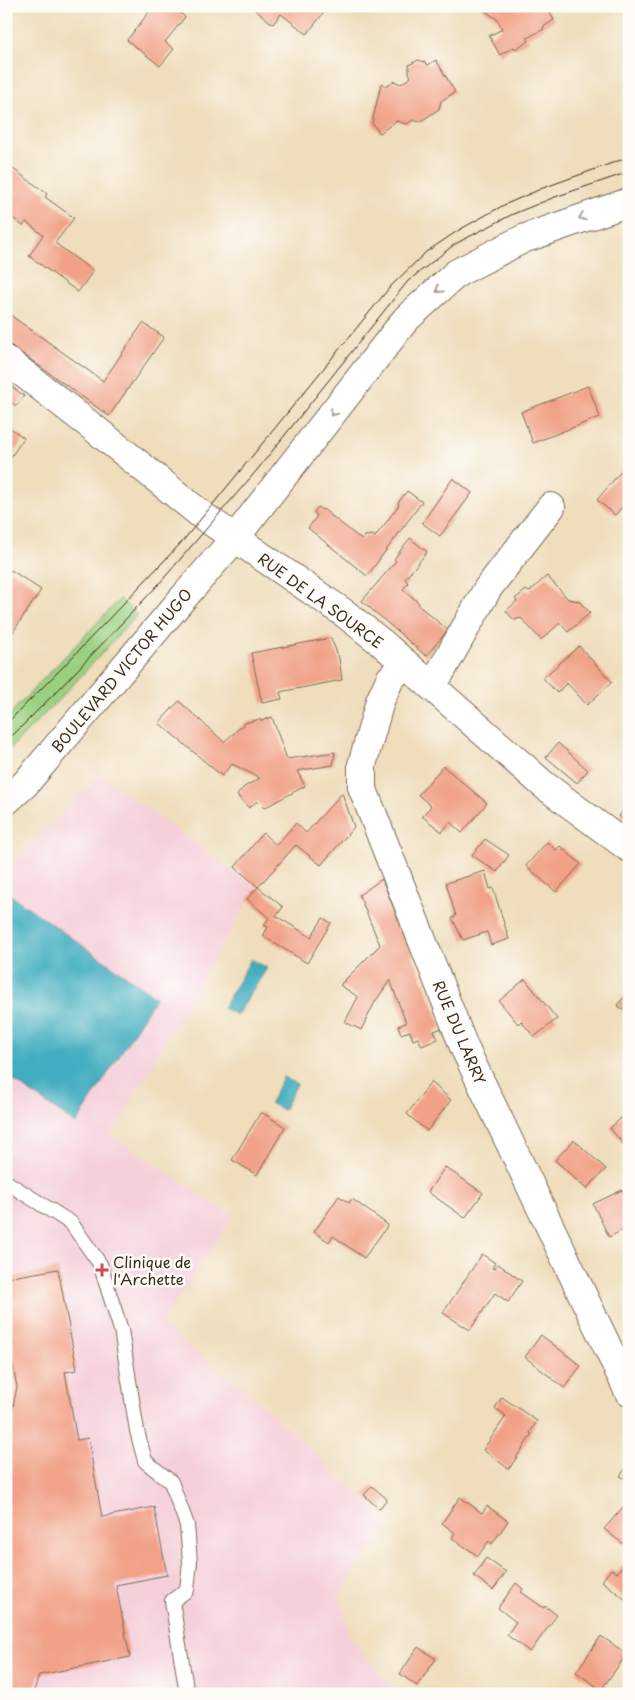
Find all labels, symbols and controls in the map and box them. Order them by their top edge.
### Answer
one-way arrow [579,211,587,221]
one-way arrow [435,284,444,293]
one-way arrow [330,407,339,417]
street label: RUE DE LA SOURCE [254,547,388,653]
street label: BOULEVARD VICTOR HUGO [45,583,197,757]
street label: RUE DU LARRY [428,976,492,1088]
place label: Clinique de l'Archette [113,1250,191,1290]
marker: Clinique de l'Archette [95,1263,109,1277]

